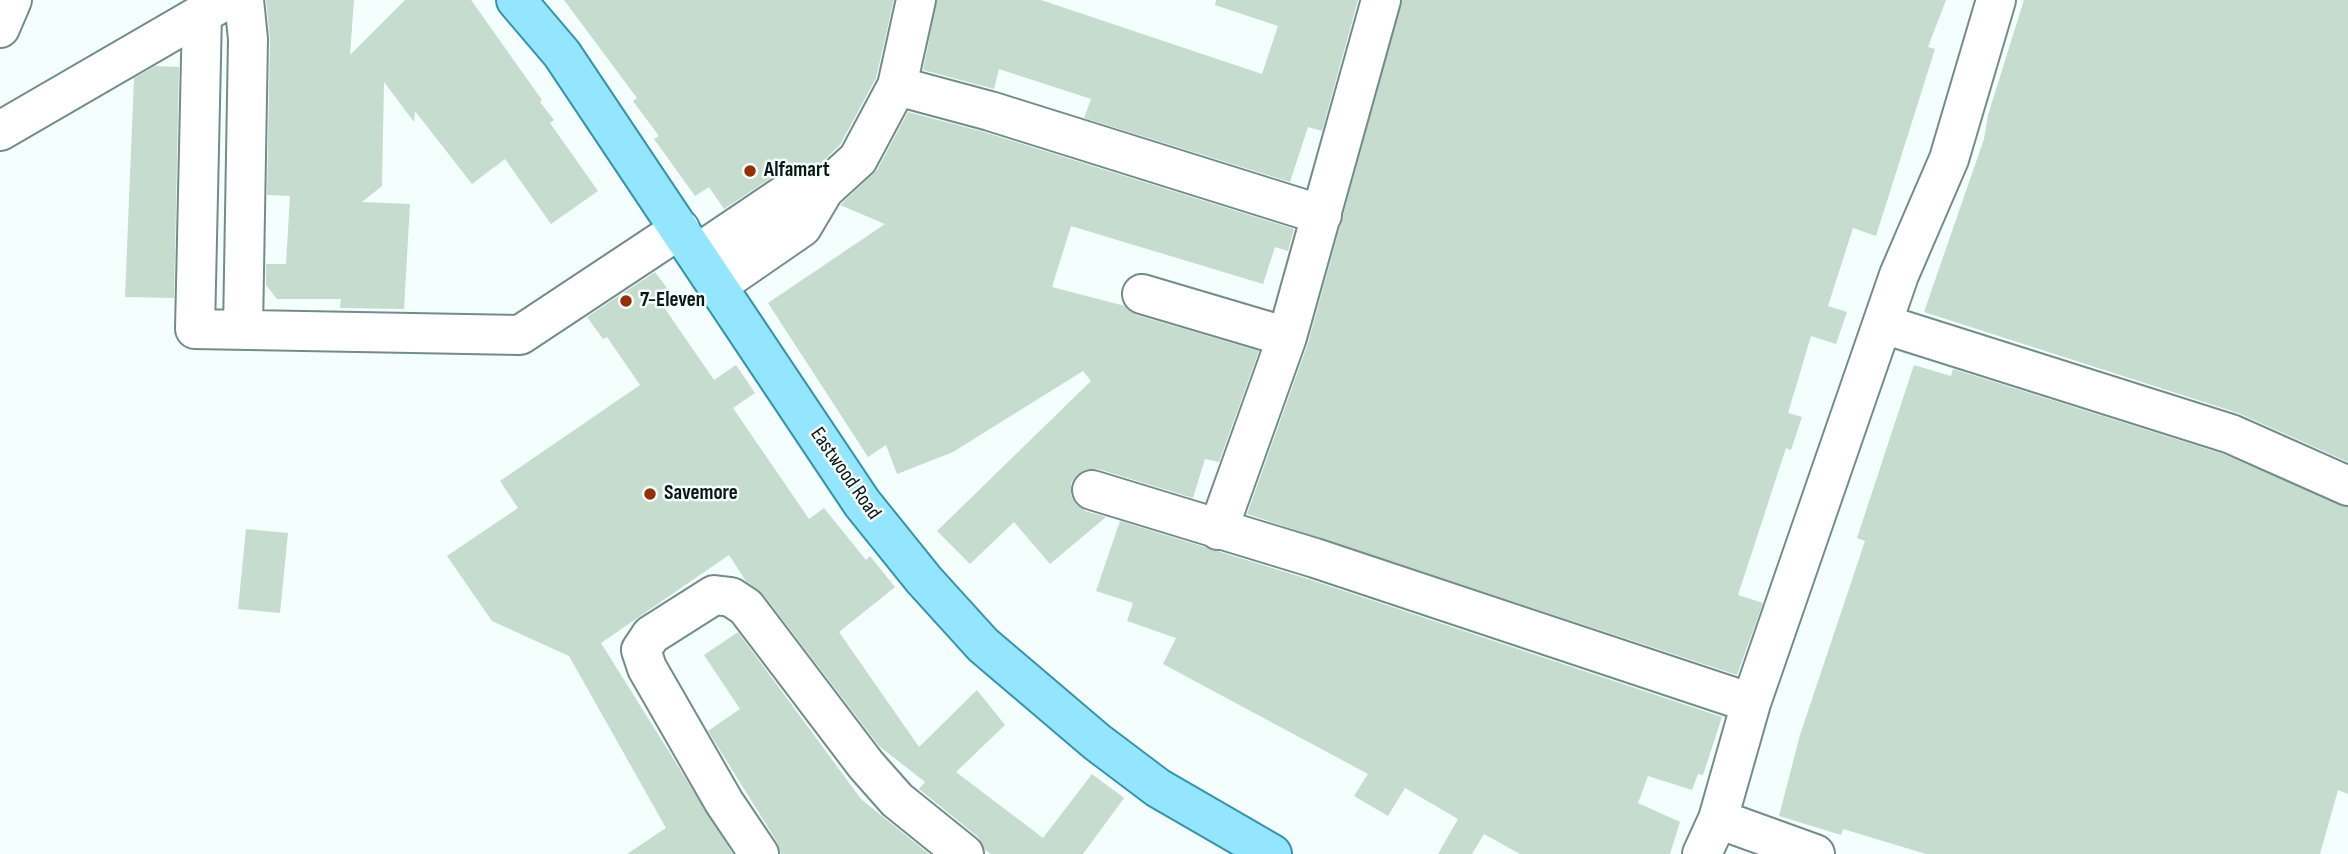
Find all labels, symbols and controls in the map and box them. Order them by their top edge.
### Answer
place label: Alfamart [764,158,830,184]
marker: Alfamart [742,163,758,179]
place label: 7-Eleven [640,288,705,314]
marker: 7-Eleven [618,293,634,309]
street label: Eastwood Road [804,423,886,525]
place label: Savemore [664,481,738,507]
marker: Savemore [642,486,658,502]

